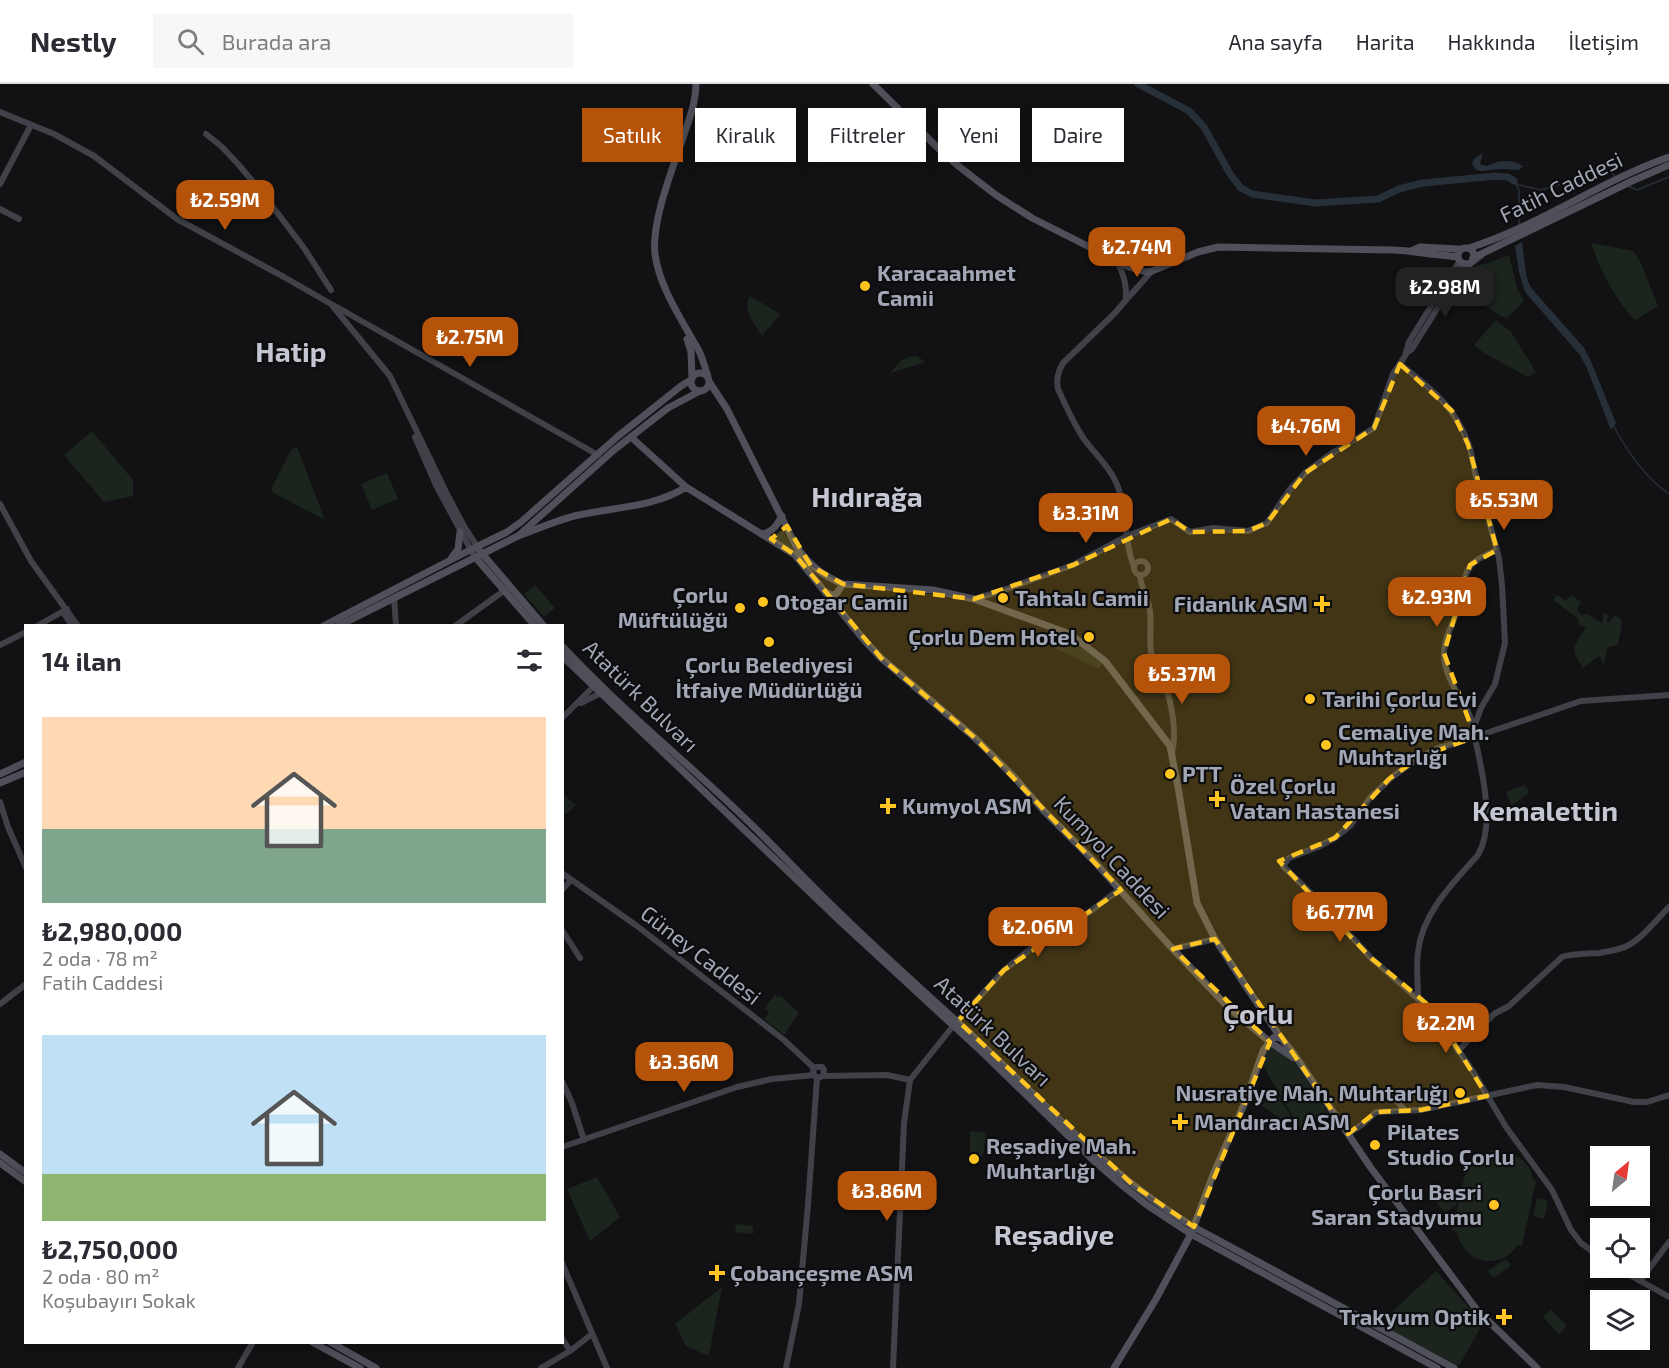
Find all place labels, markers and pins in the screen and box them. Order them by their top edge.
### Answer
pin: ₺2.59M [176,180,274,231]
pin: ₺2.74M [1088,227,1186,278]
place label: Karacaahmet Camii [877,259,1016,310]
pin: ₺2.98M [1396,267,1494,318]
marker: Karacaahmet Camii [858,279,872,293]
pin: ₺2.75M [421,317,519,368]
pin: ₺4.76M [1257,406,1355,457]
pin: ₺5.53M [1455,480,1553,531]
pin: ₺3.31M [1037,493,1135,544]
pin: ₺2.93M [1388,577,1486,628]
place label: Çorlu Müftülüğü [618,581,728,632]
place label: Tahtalı Camii [1015,584,1149,610]
place label: Otogar Camii [775,588,908,614]
place label: Fidanlık ASM [1174,590,1308,616]
marker: Tahtalı Camii [996,591,1010,605]
marker: Otogar Camii [756,595,770,609]
marker: Fidanlık ASM [1313,595,1331,613]
marker: Çorlu Müftülüğü [733,601,747,615]
place label: Çorlu Dem Hotel [908,623,1078,651]
marker: Çorlu Dem Hotel [1082,630,1096,644]
marker: Çorlu Belediyesi İtfaiye Müdürlüğü [762,635,776,649]
place label: Çorlu Belediyesi İtfaiye Müdürlüğü [675,651,863,703]
pin: ₺5.37M [1133,654,1231,705]
place label: Tarihi Çorlu Evi [1322,685,1477,713]
marker: Tarihi Çorlu Evi [1303,692,1317,706]
place label: Cemaliye Mah. Muhtarlığı [1338,718,1489,769]
marker: Cemaliye Mah. Muhtarlığı [1319,738,1333,752]
place label: PTT [1182,760,1222,786]
marker: PTT [1163,767,1177,781]
place label: Özel Çorlu Vatan Hastanesi [1230,772,1400,823]
marker: Özel Çorlu Vatan Hastanesi [1208,790,1226,808]
place label: Kumyol ASM [902,792,1032,819]
marker: Kumyol ASM [879,797,897,815]
pin: ₺6.77M [1291,892,1389,943]
pin: ₺2.06M [989,907,1087,958]
pin: ₺2.2M [1404,1003,1488,1054]
pin: ₺3.36M [635,1042,733,1093]
place label: Nusratiye Mah. Muhtarlığı [1175,1079,1448,1106]
marker: Nusratiye Mah. Muhtarlığı [1453,1086,1467,1100]
place label: Mandıracı ASM [1194,1108,1350,1134]
marker: Mandıracı ASM [1171,1113,1189,1131]
place label: Pilates Studio Çorlu [1387,1118,1514,1171]
place label: Reşadiye Mah. Muhtarlığı [986,1132,1137,1183]
marker: Pilates Studio Çorlu [1368,1138,1382,1152]
marker: Reşadiye Mah. Muhtarlığı [967,1152,981,1166]
pin: ₺3.86M [838,1171,936,1222]
place label: Çorlu Basri Saran Stadyumu [1311,1178,1482,1230]
marker: Çorlu Basri Saran Stadyumu [1487,1198,1501,1212]
place label: Çobançeşme ASM [730,1259,913,1287]
marker: Çobançeşme ASM [708,1264,726,1282]
place label: Trakyum Optik [1339,1303,1491,1330]
marker: Trakyum Optik [1495,1308,1513,1326]

